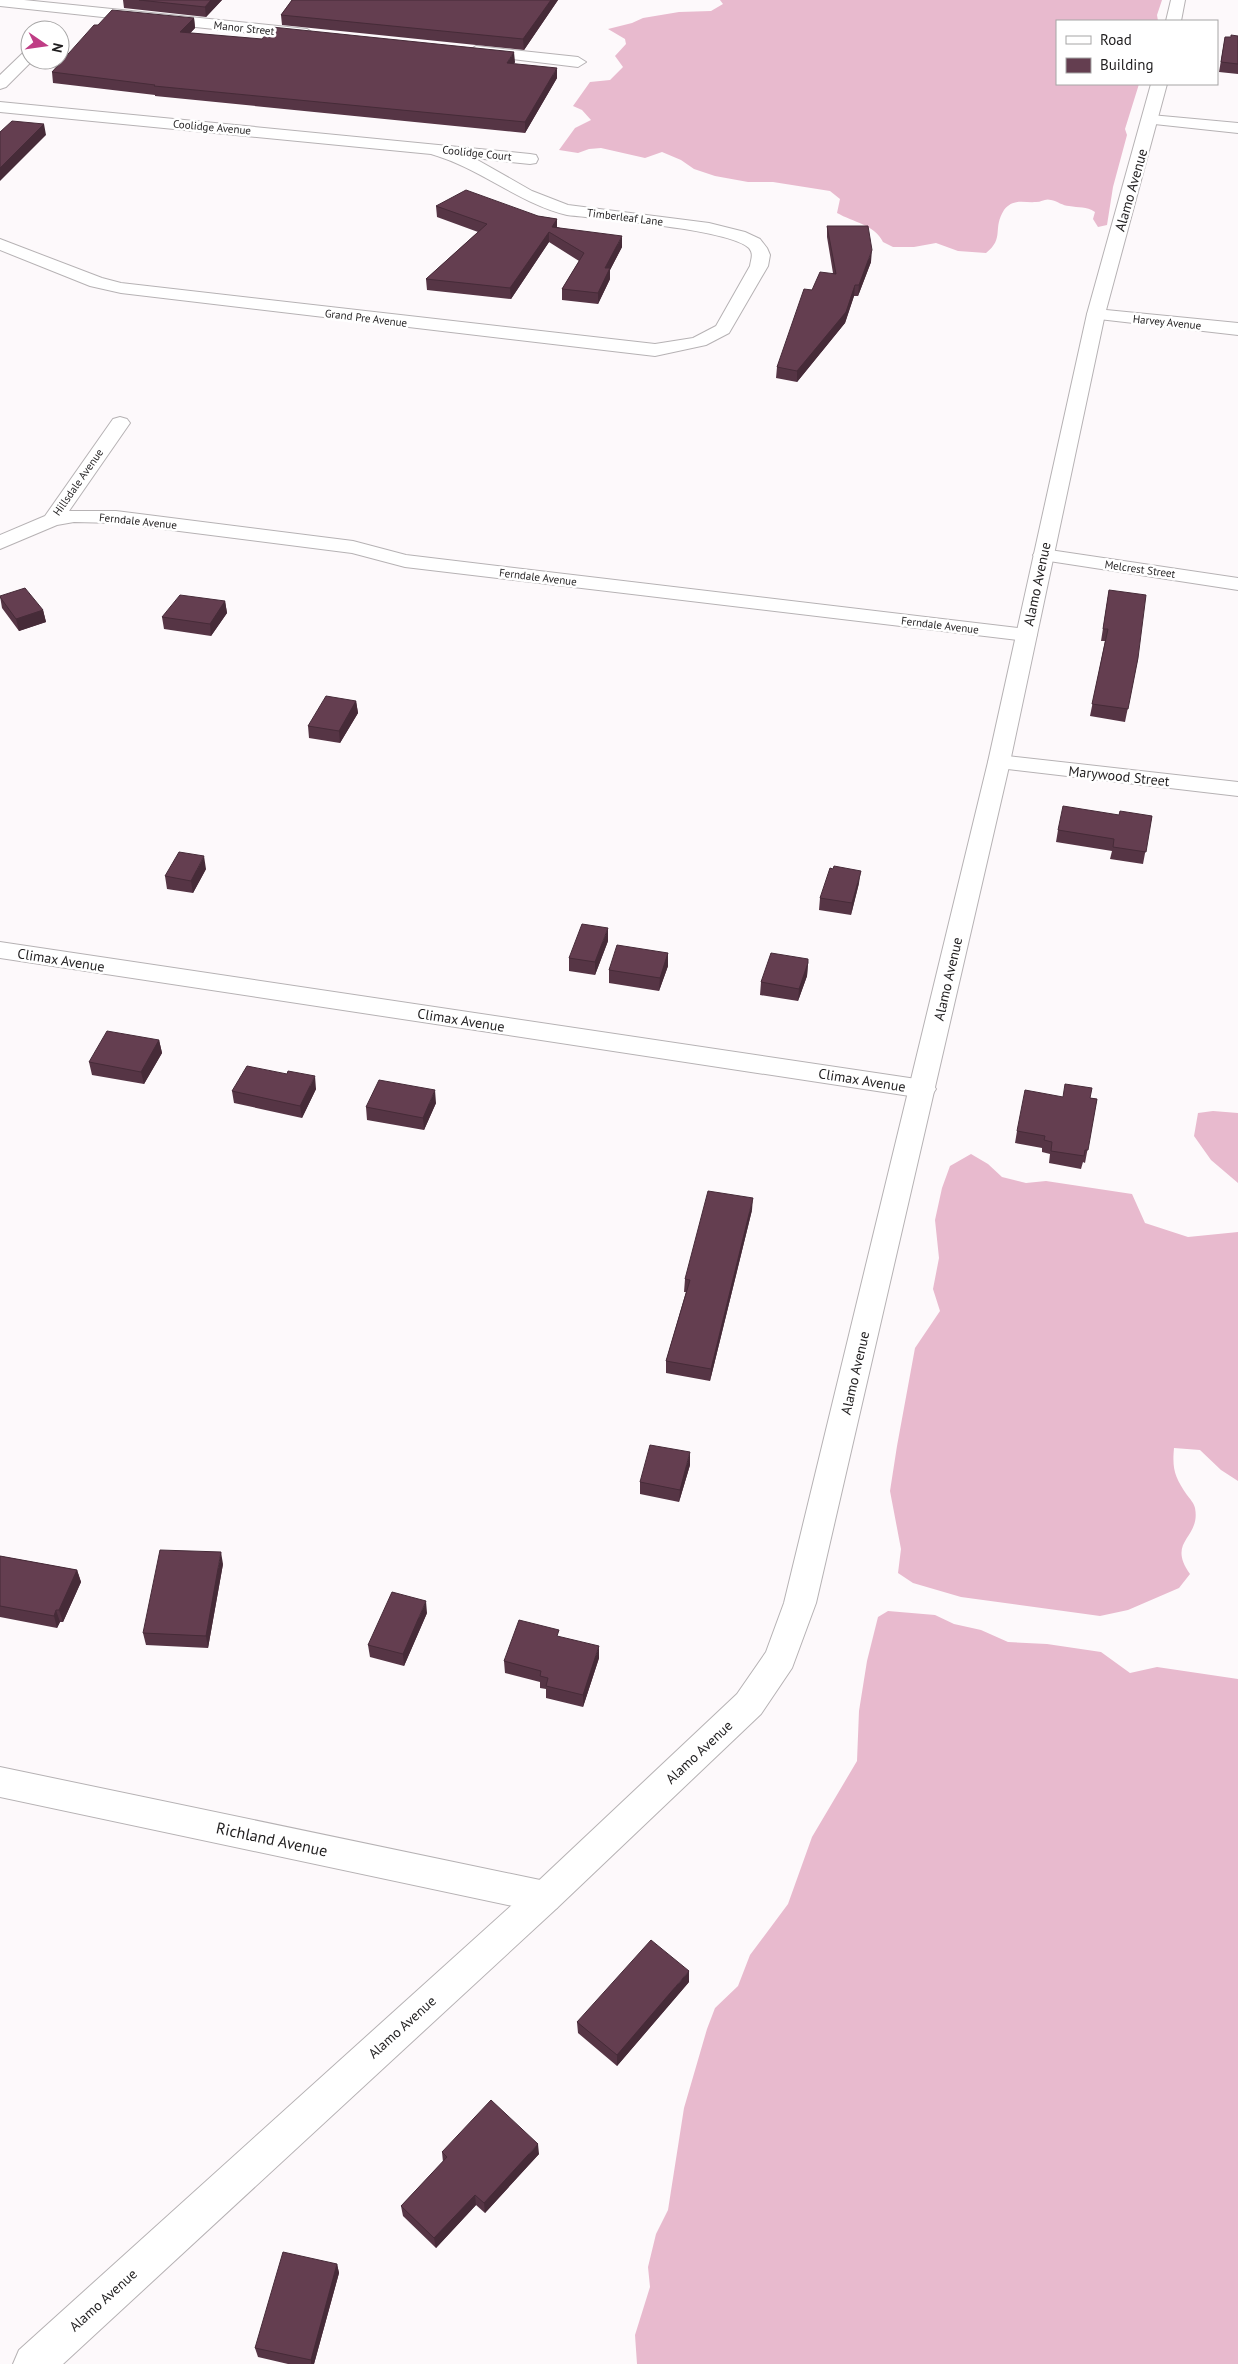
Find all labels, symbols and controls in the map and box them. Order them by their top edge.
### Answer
street label: Manor Street [213,18,275,38]
north arrow [20,20,70,70]
legend [1056,20,1218,85]
text: Road [1100,30,1132,49]
text: N [48,41,67,54]
text: Building [1100,55,1154,74]
street label: Coolidge Avenue [172,117,252,137]
street label: Coolidge Court [442,142,513,164]
street label: Alamo Avenue [1111,147,1151,233]
street label: Timberleaf Lane [586,205,664,229]
street label: Grand Pre Avenue [324,306,408,330]
street label: Harvey Avenue [1132,311,1202,333]
street label: Hillsdale Avenue [50,445,106,518]
street label: Ferndale Avenue [98,510,178,532]
street label: Alamo Avenue [1019,541,1055,627]
street label: Melcrest Street [1104,557,1176,581]
street label: Ferndale Avenue [498,565,578,589]
street label: Ferndale Avenue [900,613,980,637]
street label: Marywood Street [1068,762,1171,790]
street label: Alamo Avenue [930,936,966,1022]
street label: Climax Avenue [16,944,106,976]
street label: Climax Avenue [416,1004,506,1036]
street label: Climax Avenue [817,1064,907,1096]
street label: Alamo Avenue [837,1330,873,1416]
street label: Alamo Avenue [662,1716,736,1788]
street label: Richland Avenue [214,1817,330,1861]
street label: Alamo Avenue [364,1992,440,2062]
street label: Alamo Avenue [65,2265,141,2335]

